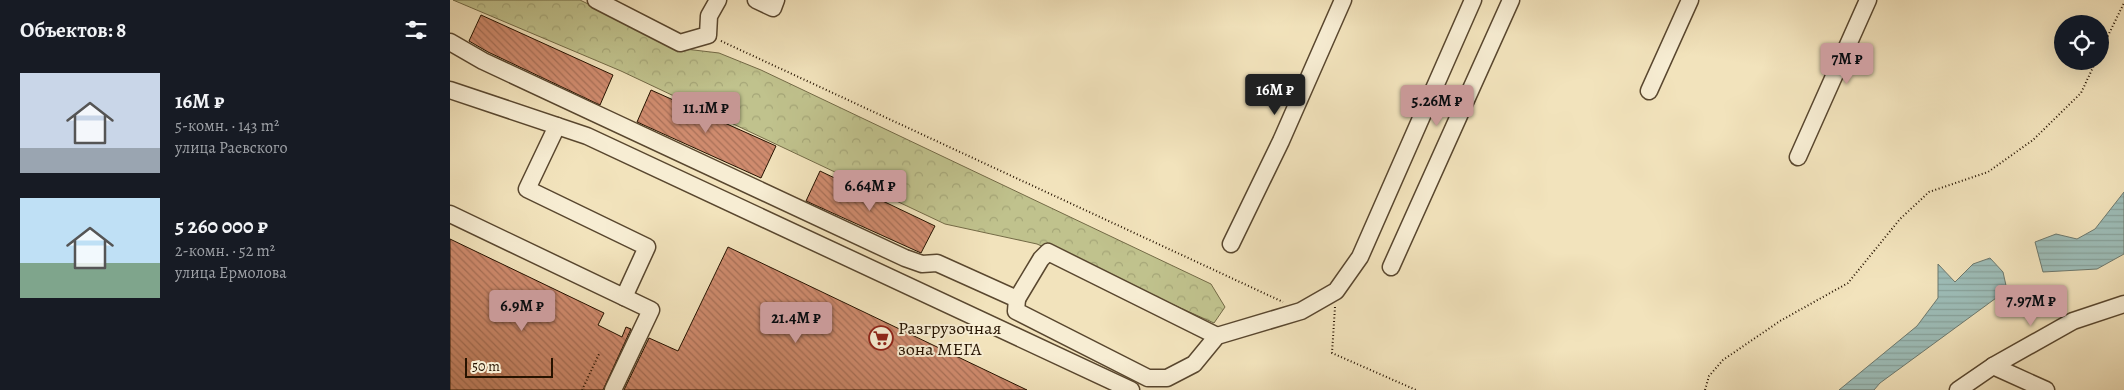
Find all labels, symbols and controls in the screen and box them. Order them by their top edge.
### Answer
map controls [2054,15,2109,70]
button: locate [2054,15,2109,70]
text: Объектов: 8 [20,16,126,44]
icon: filters [402,16,430,44]
pin: 7M ₽ [1817,42,1877,85]
text: 7M ₽ [1831,48,1863,70]
pin: 16M ₽ [1240,74,1310,116]
text: 16M ₽ [1256,79,1294,101]
pin: 5.26M ₽ [1391,84,1483,127]
text: 16M ₽ [175,87,224,115]
text: 5.26M ₽ [1412,90,1462,112]
pin: 11.1M ₽ [660,92,752,134]
icon: home [60,93,120,153]
text: 11.1M ₽ [683,97,729,119]
text: 5-комн. · 143 m² [175,115,279,137]
text: улица Раевского [175,137,288,159]
pin: 6.64M ₽ [824,170,916,212]
text: 6.64M ₽ [844,175,896,197]
text: 5 260 000 ₽ [175,212,268,240]
icon: home [60,218,120,278]
text: 2-комн. · 52 m² [175,240,275,262]
text: улица Ермолова [175,262,287,284]
pin: 7.97M ₽ [1985,284,2077,327]
pin: 6.9M ₽ [481,290,563,332]
text: 7.97M ₽ [2006,290,2056,312]
text: 6.9M ₽ [500,295,544,317]
pin: 21.4M ₽ [750,302,842,344]
text: 21.4M ₽ [771,307,821,329]
place label: Разгрузочная зона МЕГА [898,316,1001,361]
supermarket icon: Разгрузочная зона МЕГА [868,325,894,351]
scale bar [465,355,552,378]
text: 50 m [472,357,500,376]

